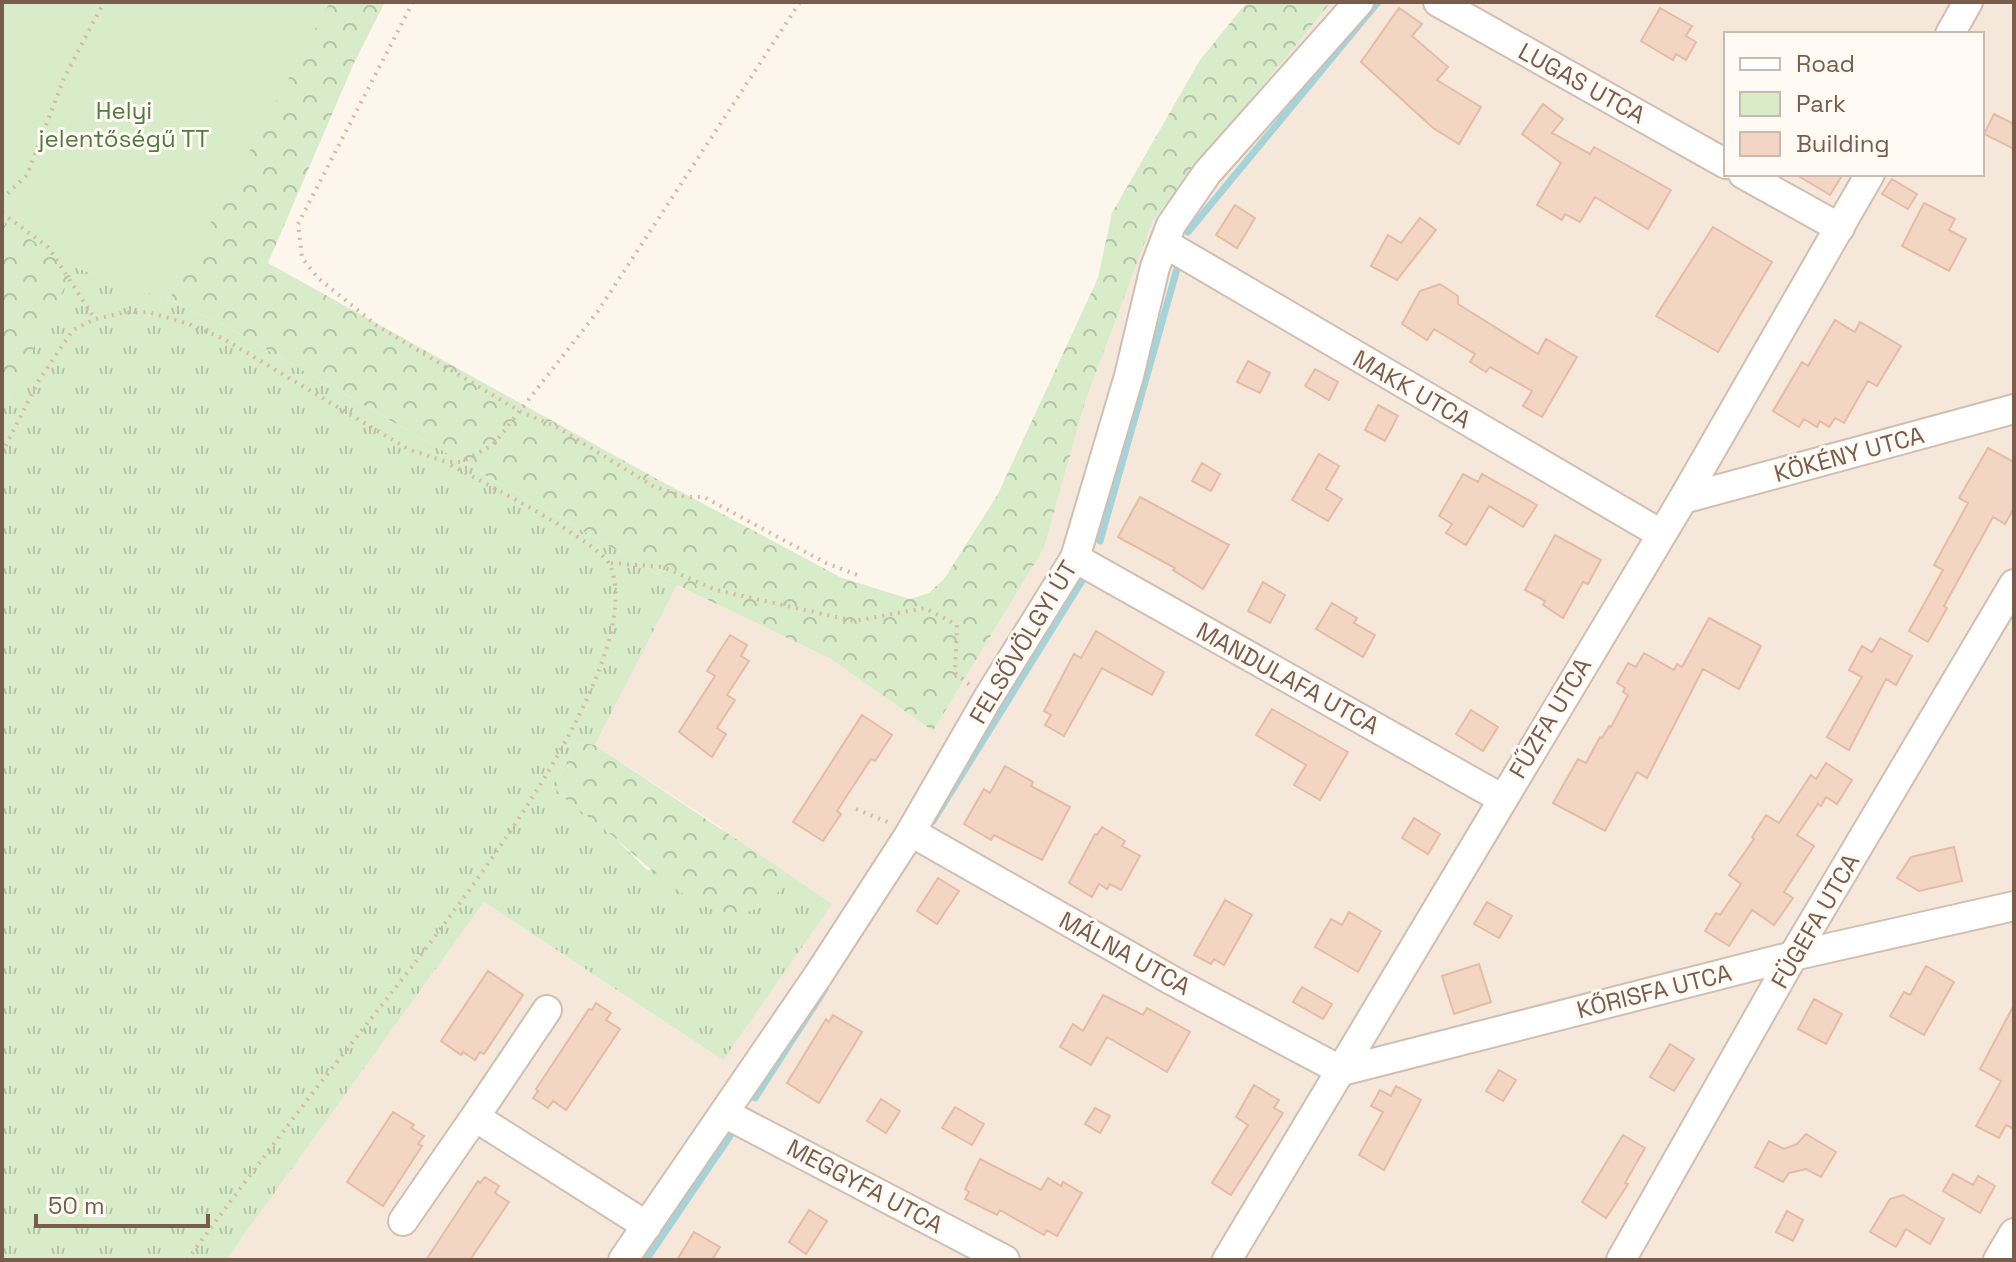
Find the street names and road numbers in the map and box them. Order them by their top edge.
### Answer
street label: LUGAS UTCA [1513,35,1651,131]
street label: MAKK UTCA [1347,343,1477,435]
street label: KÖKÉNY UTCA [1770,419,1928,489]
street label: FELSŐVÖLGYI ÚT [962,555,1084,729]
street label: MANDULAFA UTCA [1191,615,1385,741]
street label: FŰZFA UTCA [1502,652,1598,784]
street label: FÜGEFA UTCA [1764,848,1866,994]
street label: MÁLNA UTCA [1054,904,1196,1002]
street label: KŐRISFA UTCA [1573,957,1735,1025]
street label: MEGGYFA UTCA [782,1132,948,1240]

